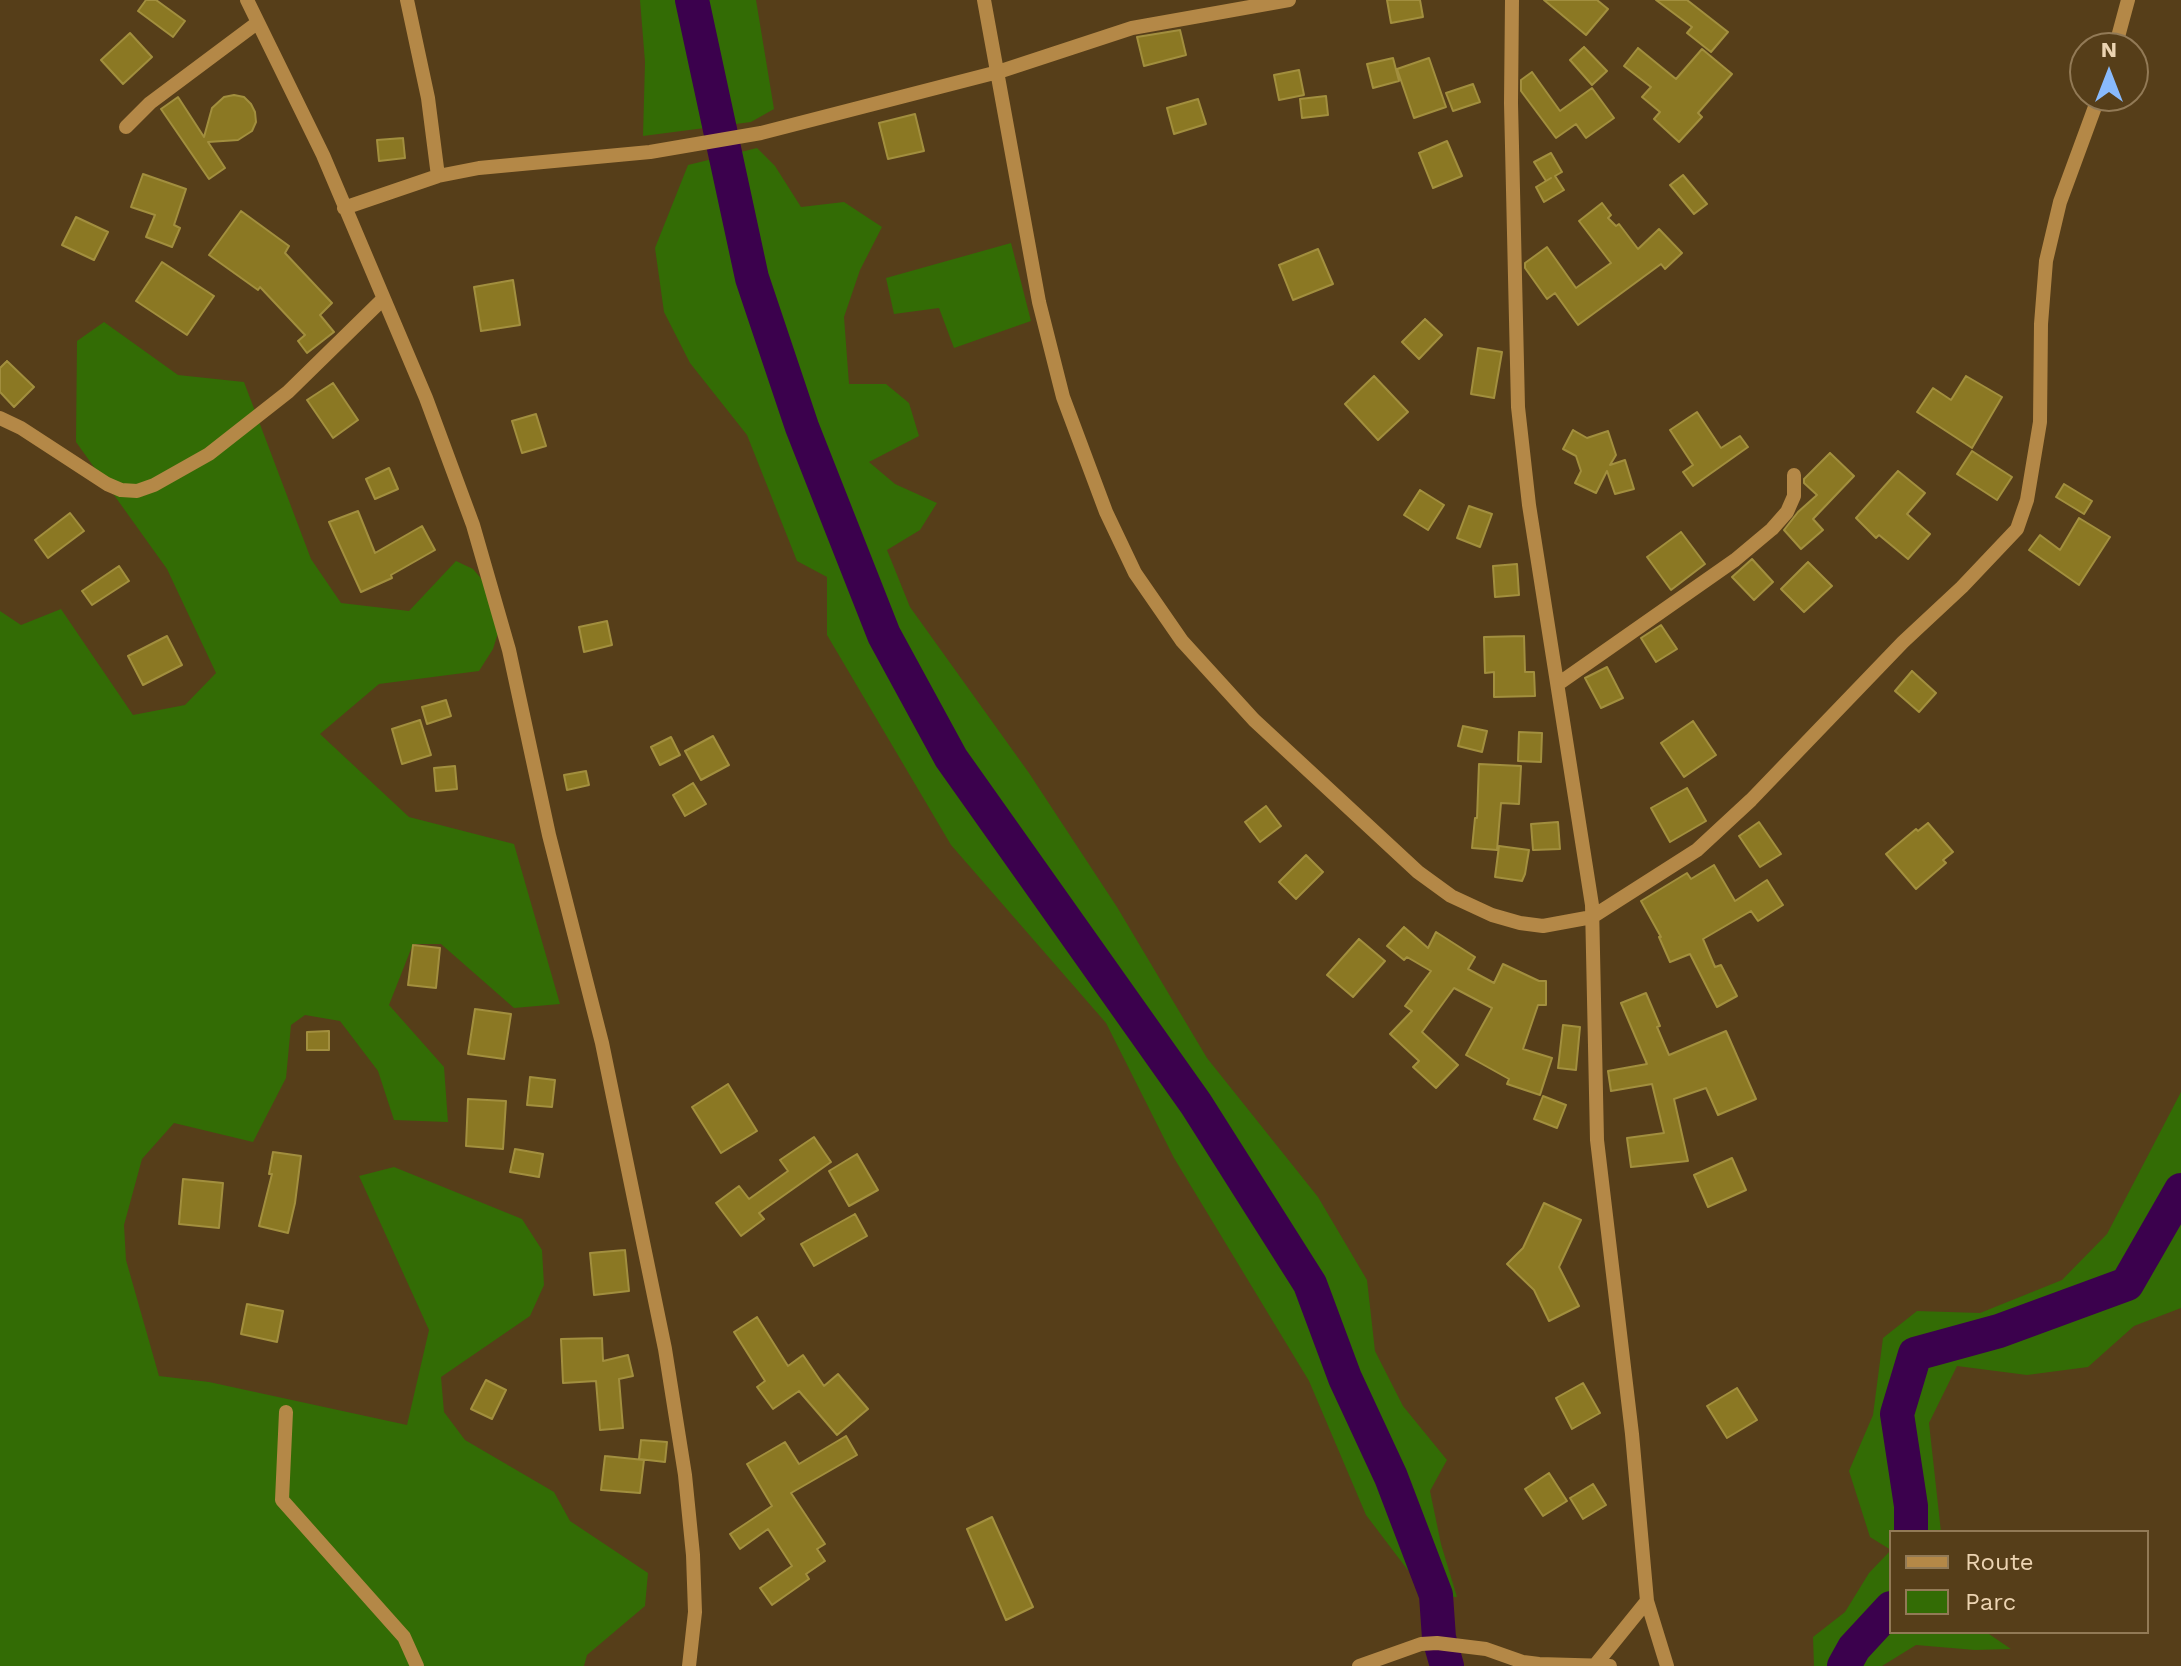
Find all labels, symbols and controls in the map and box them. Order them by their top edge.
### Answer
north arrow [2069,32,2149,112]
text: N [2101,37,2117,62]
legend [1889,1530,2149,1634]
text: Route [1965,1548,2034,1576]
text: Parc [1965,1588,2016,1616]

